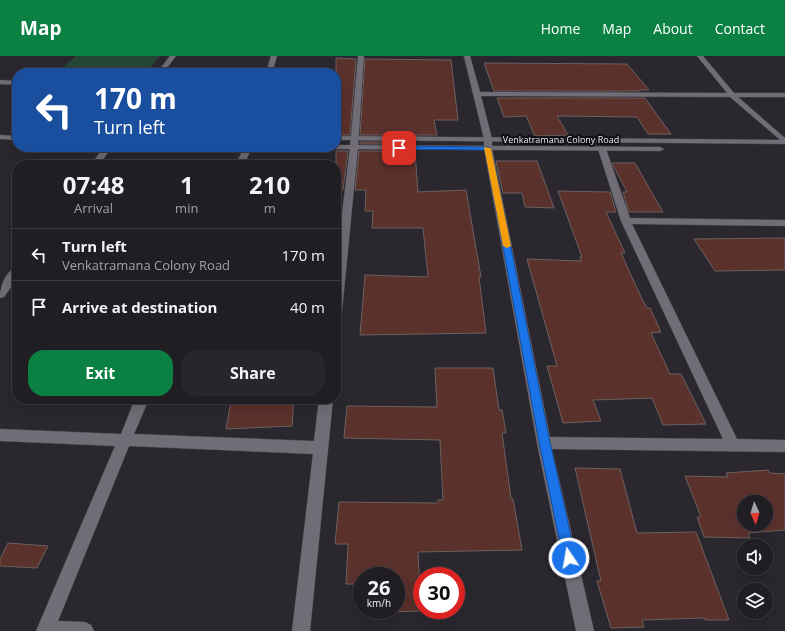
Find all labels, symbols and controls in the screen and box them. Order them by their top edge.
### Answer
text: Map [20,15,61,41]
text: Home [541,19,580,38]
text: Map [602,19,631,38]
text: About [653,19,693,38]
text: Contact [715,19,765,38]
text: 170 m [94,79,177,117]
icon: left [28,84,80,136]
text: Turn left [94,115,165,139]
pin [382,131,416,165]
street label: Venkatramana Colony Road [503,133,619,146]
icon: arrive [388,137,410,159]
text: 07:48 [63,168,124,201]
text: 1 [180,168,194,201]
text: 210 [249,168,290,201]
text: Arrival [74,199,113,217]
text: min [175,199,198,217]
text: m [264,199,276,217]
text: Turn left [62,236,127,256]
icon: left [28,244,50,266]
text: 170 m [281,245,325,265]
text: Venkatramana Colony Road [62,256,230,274]
icon: arrive [28,296,50,318]
text: Arrive at destination [62,297,217,317]
text: 40 m [290,297,325,317]
button: Exit [28,350,173,396]
button: Share [181,350,325,396]
north arrow [737,495,773,531]
map controls [737,495,773,619]
position arrow [548,537,590,579]
button: sound [737,539,773,575]
speed limit sign: 30 [413,567,465,619]
text: 26 [368,574,390,601]
button: layers [737,583,773,619]
text: km/h [367,596,391,610]

